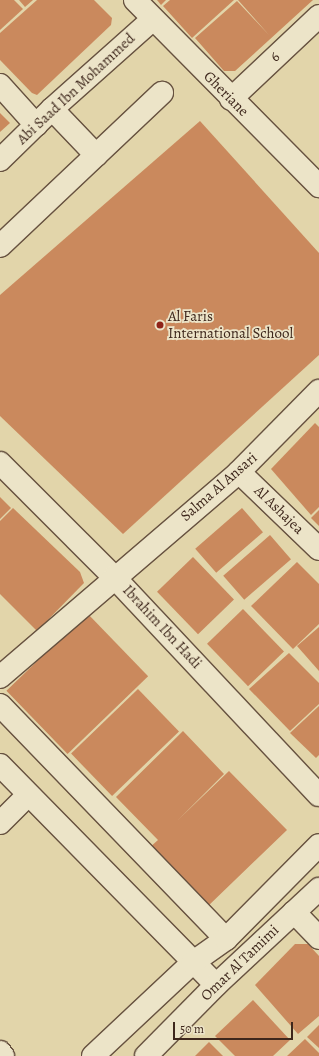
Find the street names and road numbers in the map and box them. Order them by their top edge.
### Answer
street label: Abi Saad Ibn Mohammed [13,30,139,148]
street label: 6 [266,48,284,66]
street label: Gheriane [200,68,252,120]
street label: Salma Al Ansari [177,449,261,525]
street label: Al Ashajea [250,482,308,538]
street label: Ibrahim Ibn Hadi [119,581,205,673]
street label: Omar Al Tamimi [197,921,283,1005]

